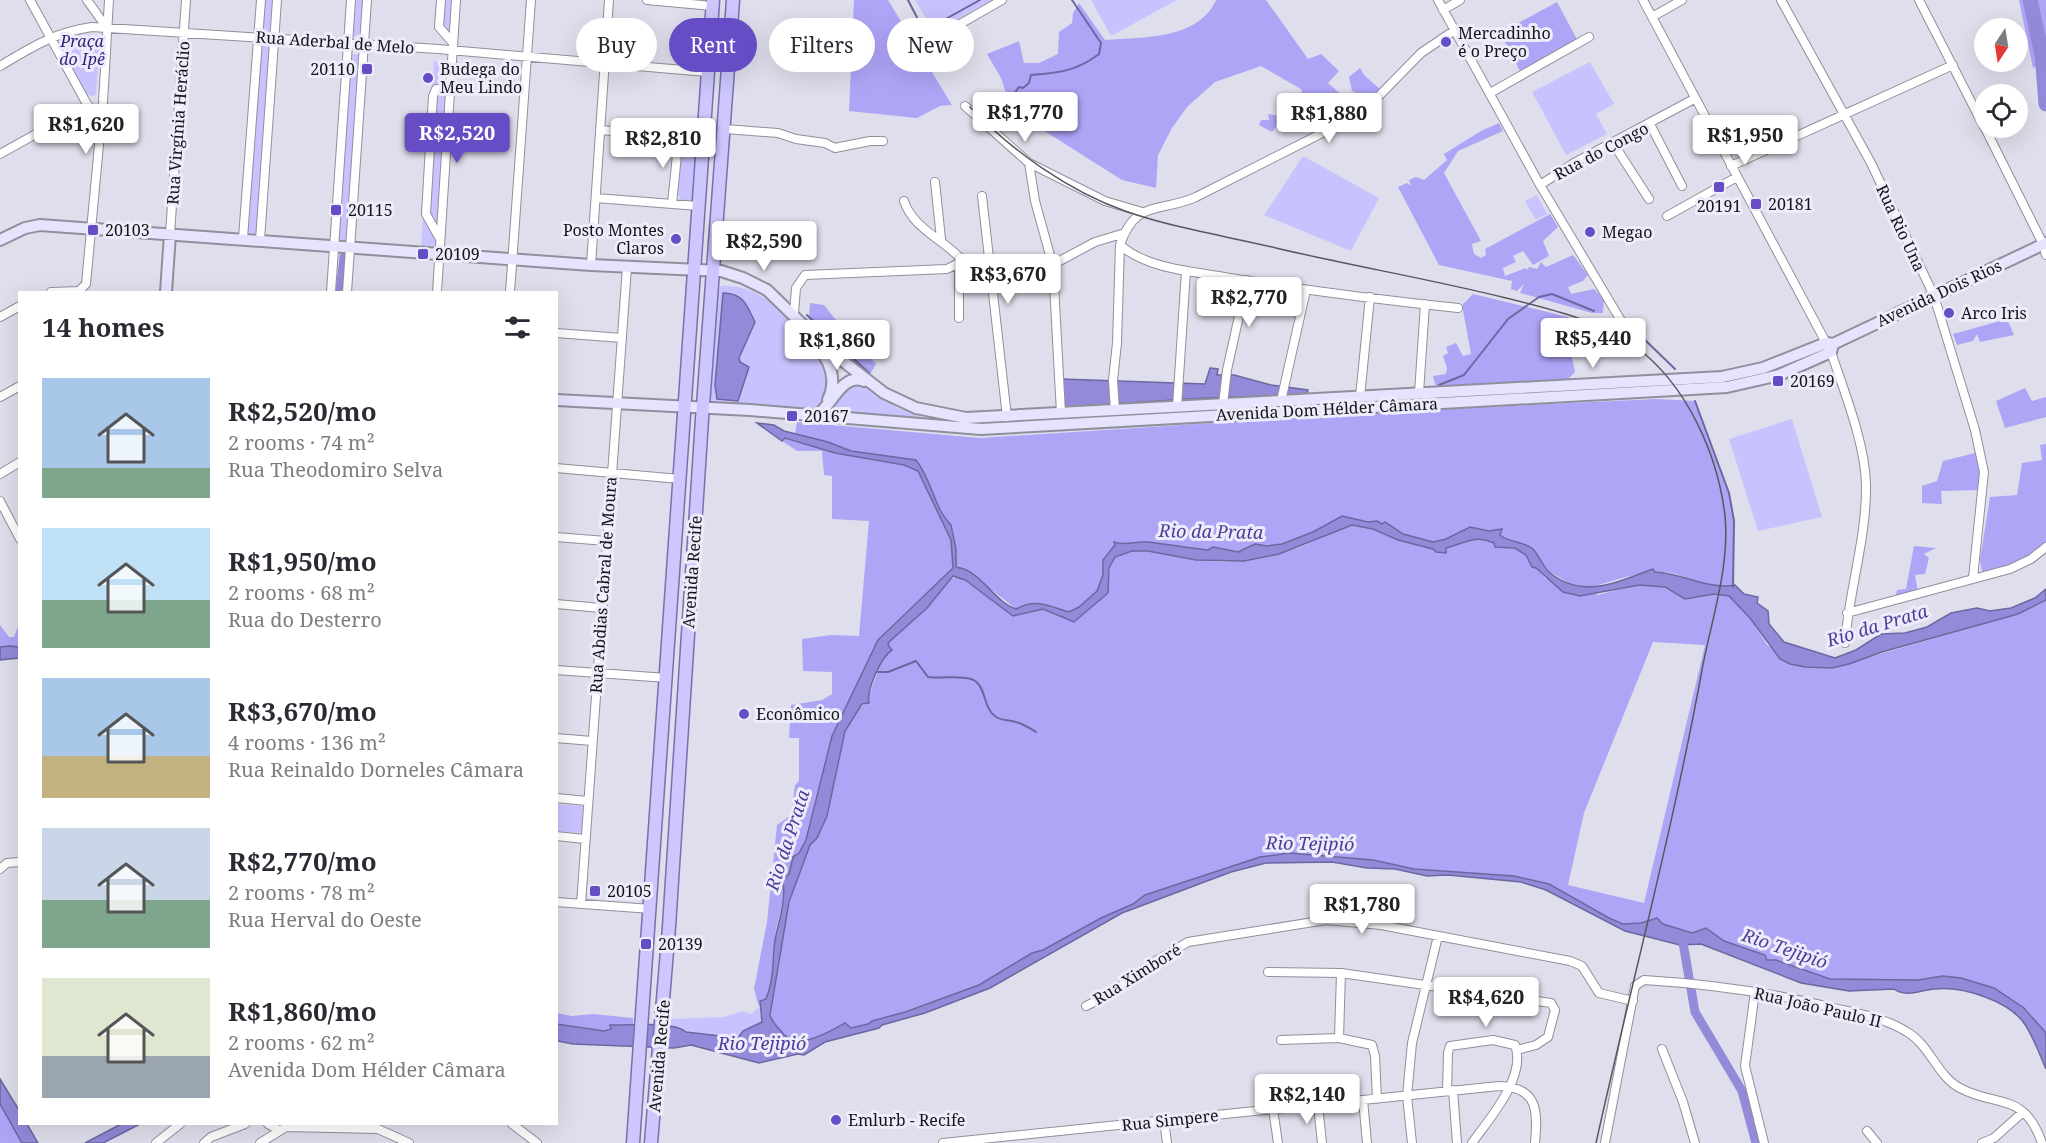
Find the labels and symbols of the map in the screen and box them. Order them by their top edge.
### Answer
north arrow [1974,18,2028,72]
place label: Mercadinho é o Preço [1458,22,1551,62]
street label: Rua Aderbal de Melo [255,25,415,59]
park label: Praça do Ipê [59,30,105,70]
marker: Mercadinho é o Preço [1439,35,1453,49]
street label: Rua Virgínia Heráclio [161,40,195,206]
place label: 20110 [310,58,355,80]
place label: Budega do Meu Lindo [440,58,522,98]
marker: 20110 [360,62,374,76]
marker: Budega do Meu Lindo [421,71,435,85]
pin: R$1,770 [970,92,1080,143]
pin: R$1,880 [1274,93,1384,144]
pin: R$1,620 [31,104,141,155]
pin: R$2,520 [402,113,512,164]
pin: R$1,950 [1690,115,1800,166]
street label: Rua do Congo [1550,117,1652,185]
pin: R$2,810 [608,118,718,169]
marker: 20191 [1712,180,1726,194]
street label: Rua Rio Una [1871,181,1931,275]
place label: 20181 [1768,193,1813,215]
place label: 20191 [1697,195,1741,217]
marker: 20181 [1749,197,1763,211]
place label: 20115 [348,199,393,221]
marker: 20115 [329,203,343,217]
place label: 20103 [105,219,150,241]
place label: Posto Montes Claros [563,219,664,259]
pin: R$2,590 [709,221,819,272]
place label: Megao [1602,221,1652,243]
marker: 20103 [86,223,100,237]
marker: Megao [1583,225,1597,239]
marker: Posto Montes Claros [669,232,683,246]
place label: 20109 [435,243,480,265]
marker: 20109 [416,247,430,261]
pin: R$3,670 [953,254,1063,305]
street label: Avenida Dois Rios [1873,254,2005,332]
pin: R$2,770 [1194,277,1304,328]
place label: Arco Iris [1961,302,2027,324]
marker: Arco Iris [1942,306,1956,320]
pin: R$5,440 [1538,318,1648,369]
pin: R$1,860 [782,320,892,371]
place label: 20169 [1790,370,1835,392]
marker: 20169 [1771,374,1785,388]
street label: Avenida Dom Hélder Câmara [1215,392,1439,426]
place label: 20167 [804,405,849,427]
marker: 20167 [785,409,799,423]
street label: Rua Abdias Cabral de Moura [584,476,622,694]
street label: Avenida Recife [677,515,707,629]
water label: Rio da Prata [1157,518,1264,544]
water label: Rio da Prata [1822,598,1931,652]
place label: Econômico [756,703,840,725]
marker: Econômico [737,707,751,721]
water label: Rio da Prata [759,786,815,894]
water label: Rio Tejipió [1264,830,1355,856]
place label: 20105 [607,880,652,902]
marker: 20105 [588,884,602,898]
pin: R$1,780 [1307,884,1417,935]
water label: Rio Tejipió [1738,922,1831,974]
place label: 20139 [658,933,703,955]
marker: 20139 [639,937,653,951]
street label: Rua Ximboré [1089,938,1185,1010]
pin: R$4,620 [1431,977,1541,1028]
street label: Rua João Paulo II [1752,982,1884,1032]
street label: Avenida Recife [643,999,675,1113]
water label: Rio Tejipió [717,1031,806,1055]
pin: R$2,140 [1252,1074,1362,1125]
street label: Rua Simpere [1120,1104,1220,1136]
place label: Emlurb - Recife [848,1109,965,1131]
marker: Emlurb - Recife [829,1113,843,1127]

